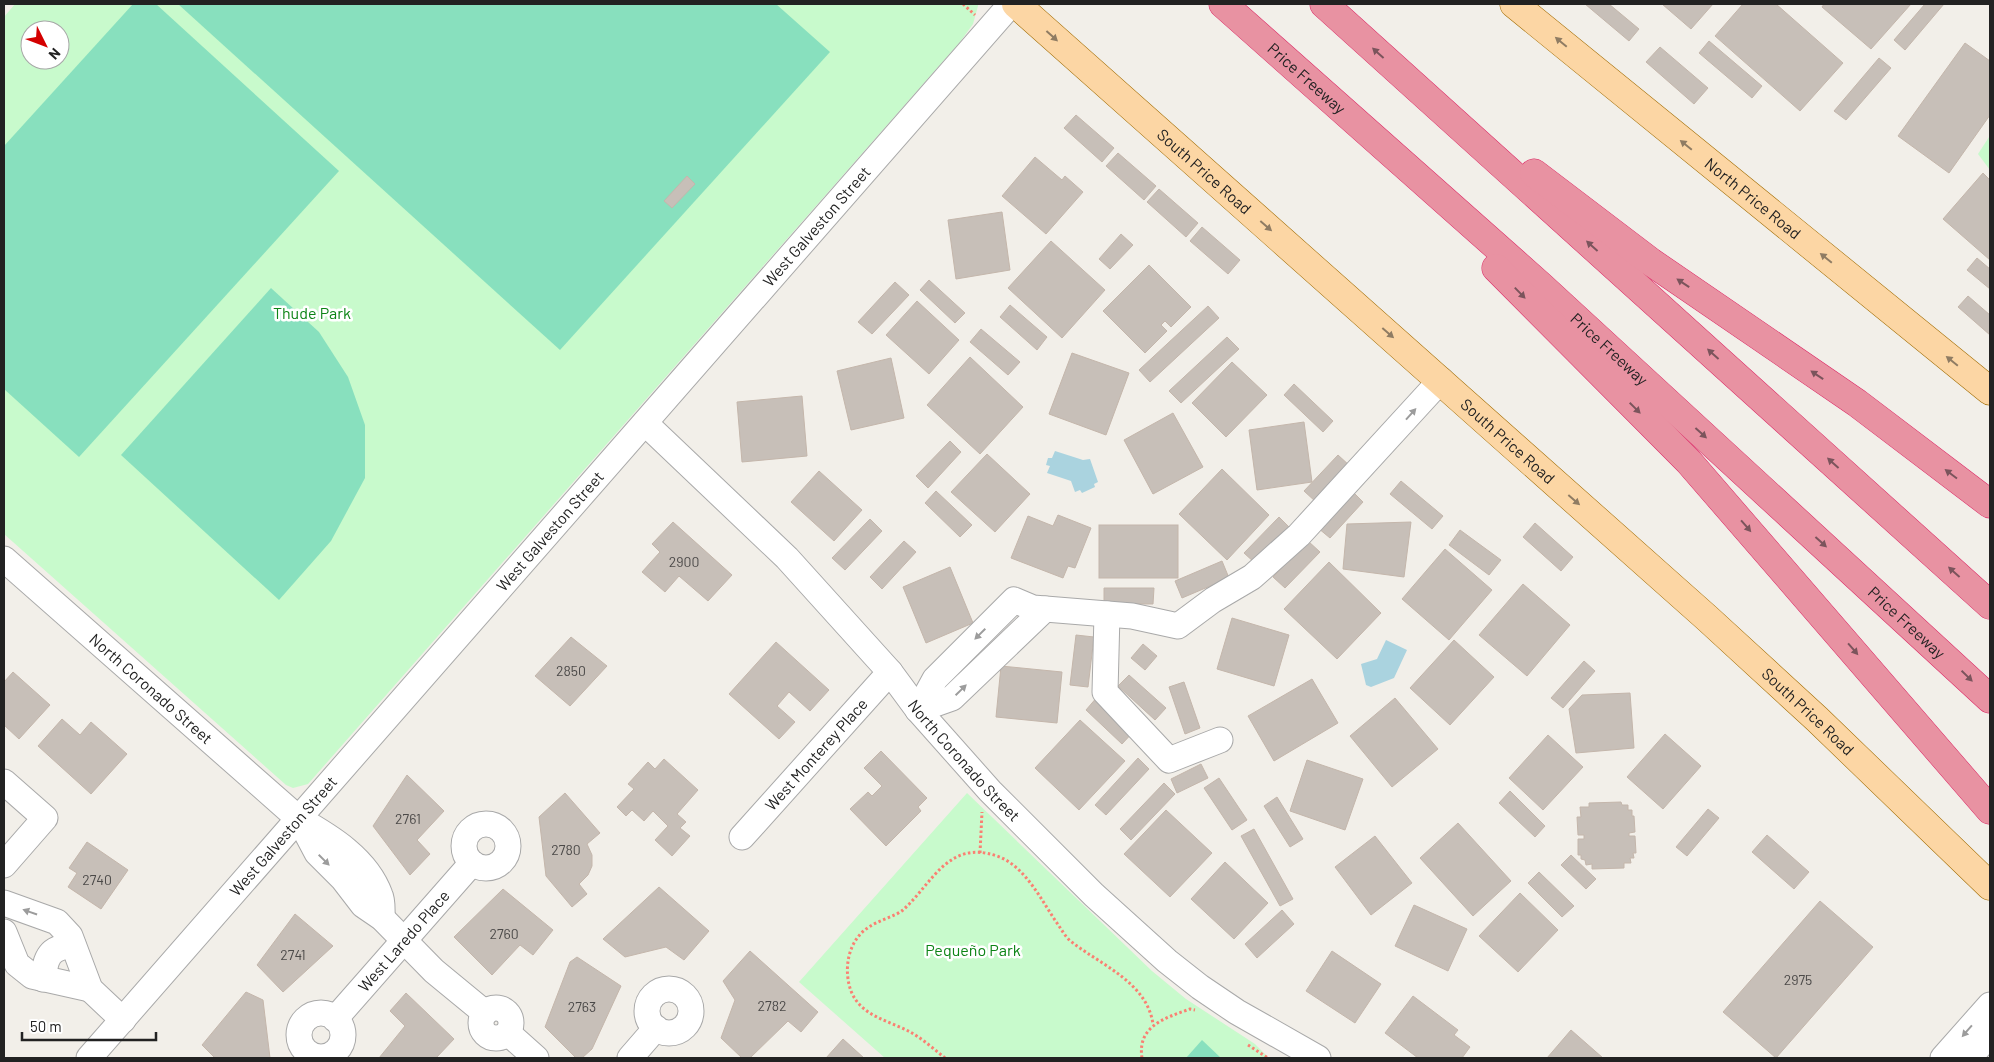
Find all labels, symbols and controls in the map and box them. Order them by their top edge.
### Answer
north arrow [20,20,70,70]
one-way arrow [1046,31,1059,42]
one-way arrow [1554,37,1567,48]
street label: Price Freeway [1264,38,1350,118]
text: N [46,45,64,63]
one-way arrow [1372,47,1384,59]
street label: South Price Road [1154,124,1256,218]
one-way arrow [1680,140,1693,151]
street label: North Price Road [1701,153,1805,243]
street label: West Galveston Street [759,162,874,290]
one-way arrow [1259,220,1272,231]
one-way arrow [1586,240,1598,252]
one-way arrow [1820,253,1833,264]
one-way arrow [1676,278,1689,288]
one-way arrow [1514,287,1526,299]
park label: Thude Park [273,303,351,322]
street label: Price Freeway [1567,308,1653,389]
one-way arrow [1381,327,1393,339]
one-way arrow [1706,349,1719,360]
one-way arrow [1946,355,1959,366]
one-way arrow [1810,370,1823,380]
street label: South Price Road [1457,394,1559,487]
one-way arrow [1629,402,1641,414]
one-way arrow [1406,407,1417,420]
one-way arrow [1695,427,1707,439]
one-way arrow [1828,457,1840,469]
street label: West Galveston Street [492,467,607,595]
one-way arrow [1945,469,1958,480]
one-way arrow [1567,494,1579,506]
one-way arrow [1740,520,1752,532]
one-way arrow [1815,536,1827,548]
house number: 2900 [669,553,699,570]
one-way arrow [1949,566,1961,578]
street label: Price Freeway [1865,582,1950,663]
one-way arrow [974,628,986,640]
street label: North Coronado Street [86,629,217,747]
one-way arrow [1847,643,1858,656]
house number: 2850 [556,662,586,679]
street label: South Price Road [1758,663,1858,759]
one-way arrow [1960,670,1972,682]
one-way arrow [955,684,967,696]
street label: West Monterey Place [761,694,871,814]
street label: North Coronado Street [905,696,1024,825]
street label: West Galveston Street [225,772,340,900]
house number: 2761 [395,810,421,827]
house number: 2780 [551,841,581,858]
one-way arrow [318,854,330,866]
house number: 2740 [82,871,112,888]
street label: West Laredo Place [354,886,453,995]
one-way arrow [23,908,38,915]
house number: 2760 [489,925,519,942]
park label: Pequeño Park [925,940,1021,959]
house number: 2741 [280,946,306,963]
house number: 2975 [1784,971,1812,988]
house number: 2782 [758,997,786,1014]
house number: 2763 [568,998,596,1015]
scale bar [22,1010,156,1042]
text: 50 m [30,1017,62,1035]
one-way arrow [1961,1025,1972,1038]

